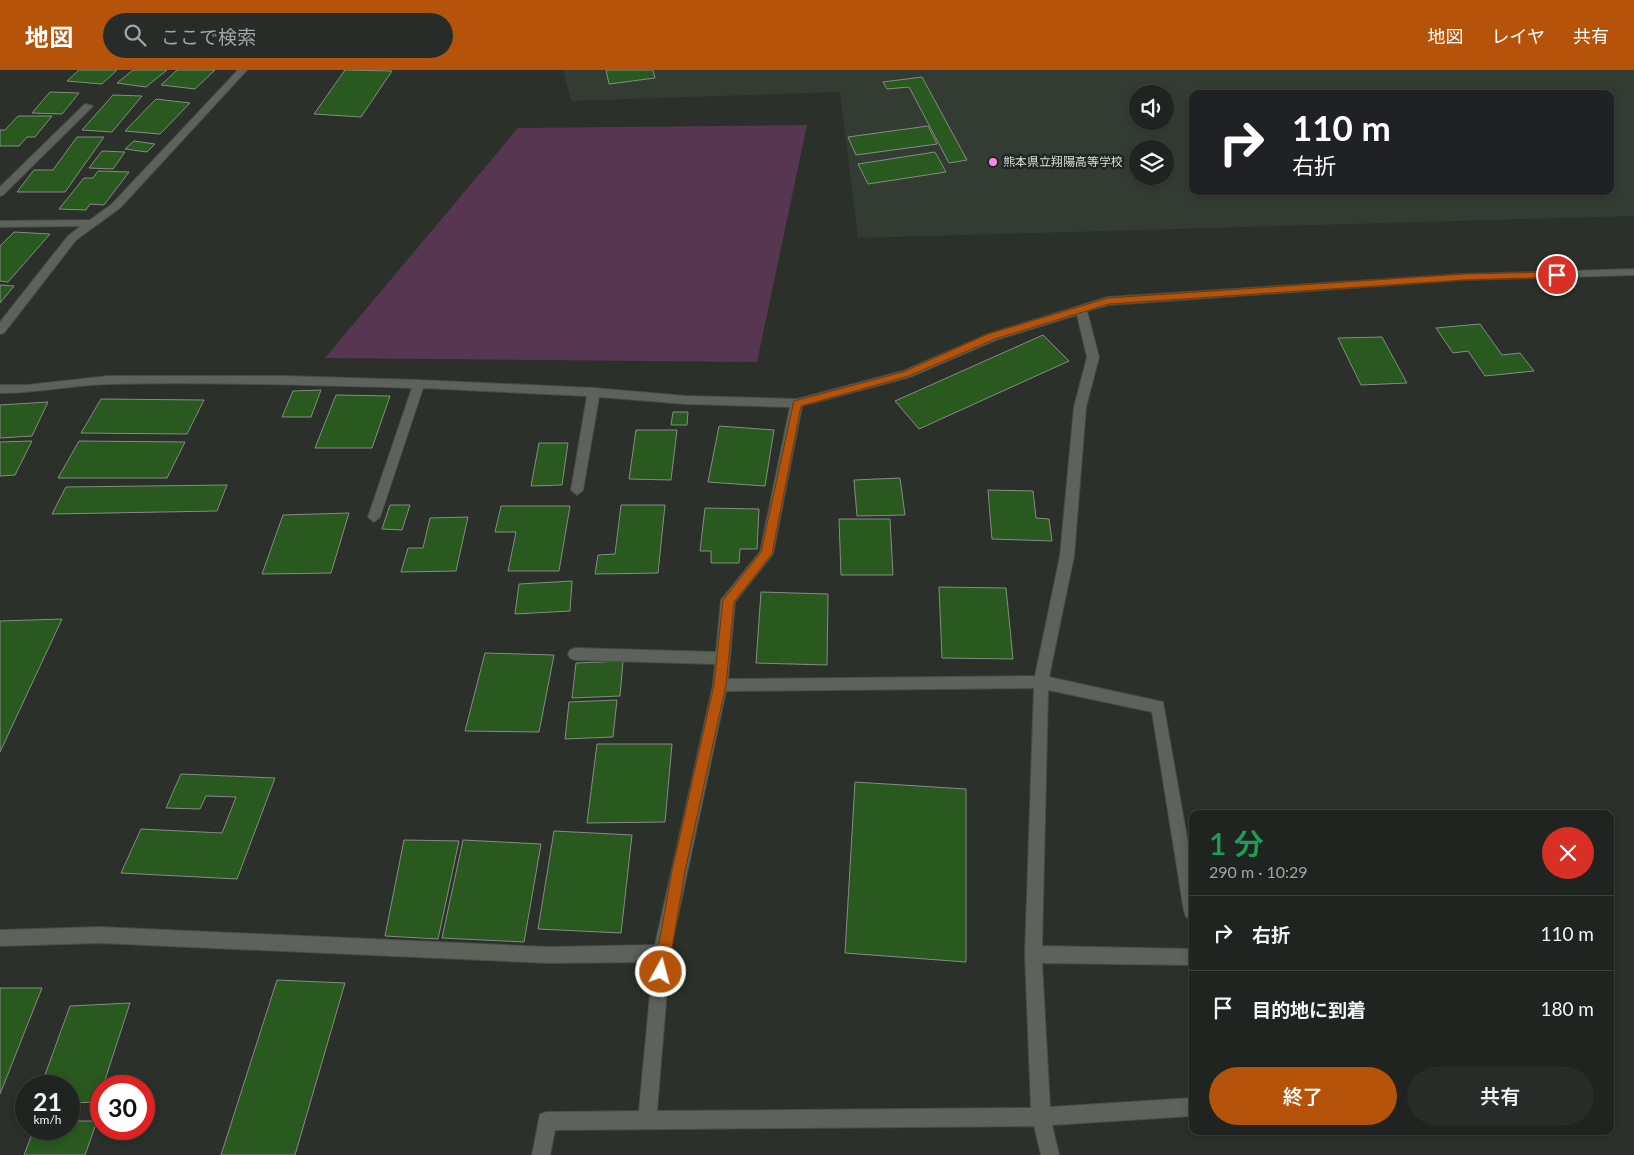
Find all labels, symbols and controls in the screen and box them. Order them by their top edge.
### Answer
search box [103,13,453,58]
icon: search [121,21,149,49]
text: 地図 [25,22,73,51]
text: ここで検索 [161,25,256,48]
text: 地図 [1428,25,1464,47]
text: レイヤ [1492,25,1545,47]
text: 共有 [1573,25,1609,47]
map controls [1129,85,1174,185]
button: sound [1129,85,1174,130]
text: 110 m [1292,106,1391,148]
icon: right [1209,110,1274,175]
button: layers [1129,140,1174,185]
text: 右折 [1292,152,1336,179]
place label: 熊本県立翔陽高等学校 [1003,154,1123,169]
marker: 熊本県立翔陽高等学校 [987,156,999,168]
pin [1536,254,1578,296]
icon: arrive [1543,261,1571,289]
text: 1 分 [1209,825,1264,861]
button: close [1542,827,1594,879]
text: 290 m · 10:29 [1209,862,1308,881]
icon: right [1209,919,1237,947]
text: 110 m [1540,922,1594,945]
text: 右折 [1252,923,1290,946]
position arrow [634,945,686,997]
icon: arrive [1209,994,1237,1022]
text: 180 m [1540,997,1594,1020]
text: 目的地に到着 [1252,998,1366,1021]
button: 終了 [1209,1067,1397,1125]
button: 共有 [1407,1067,1594,1125]
speed limit sign: 30 [90,1075,155,1140]
text: 21 [33,1086,62,1116]
text: km/h [33,1112,62,1127]

